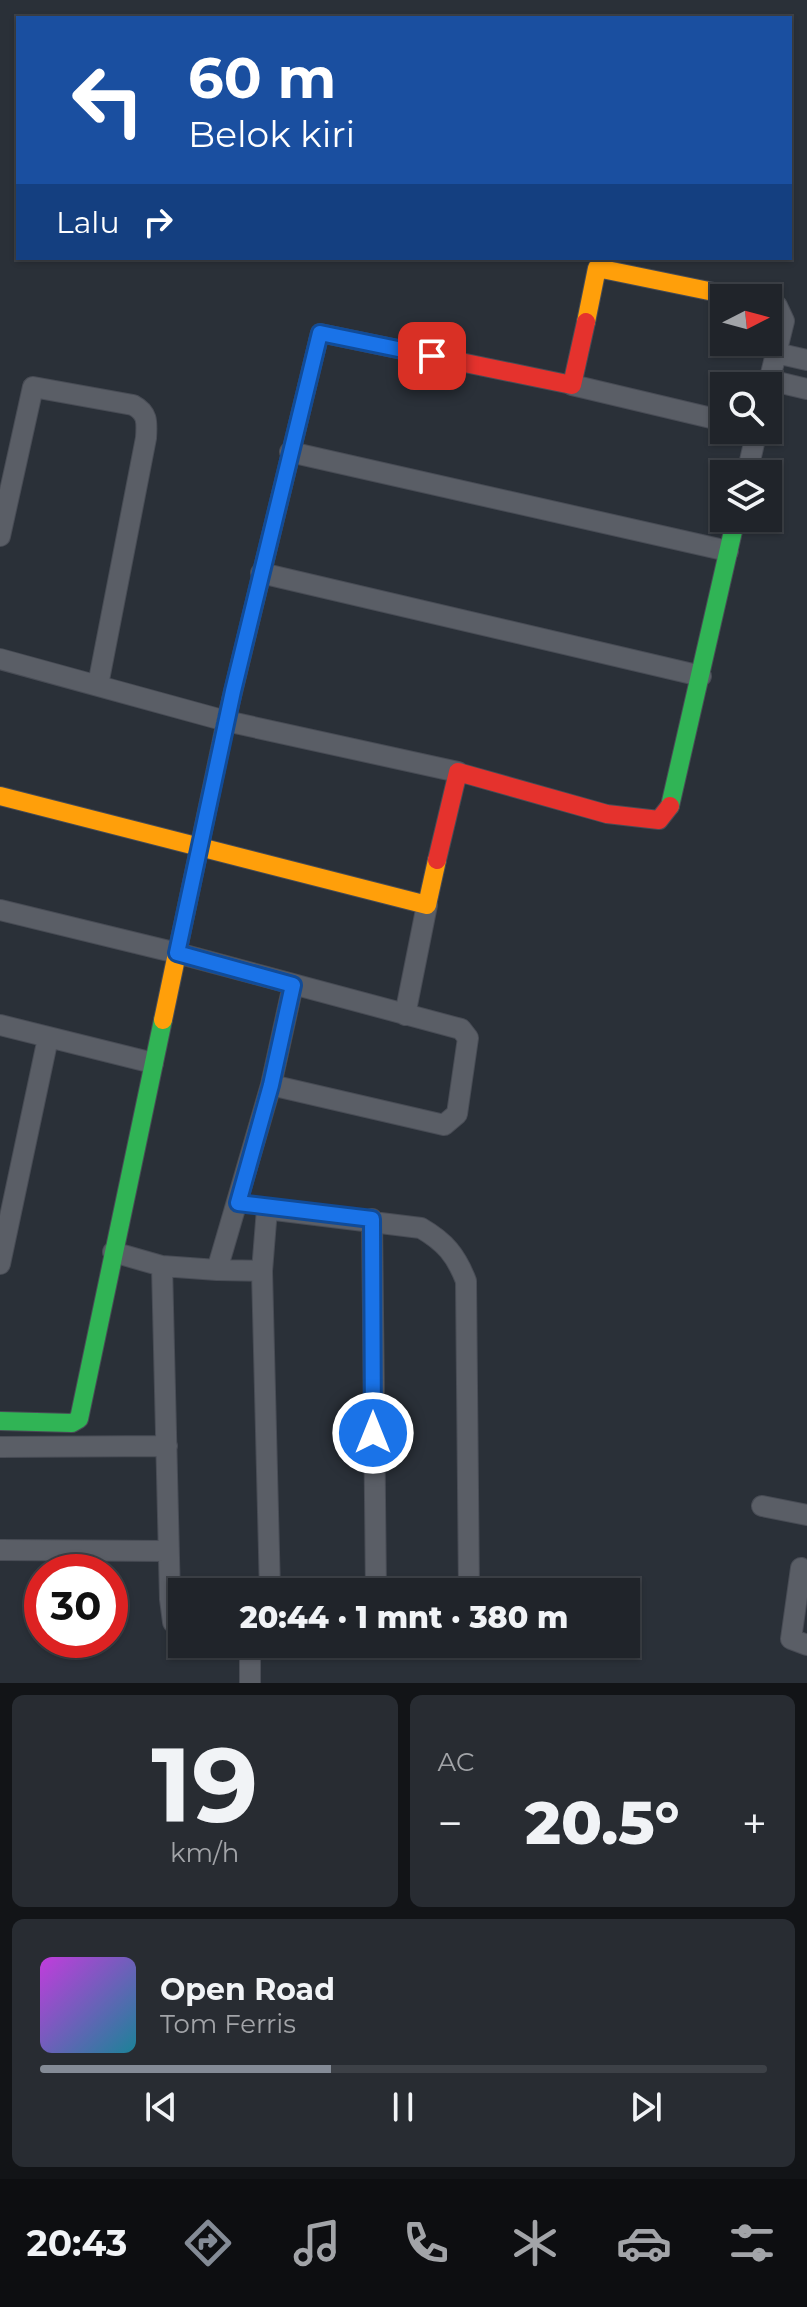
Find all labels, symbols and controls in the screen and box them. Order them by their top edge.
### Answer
text: 60 m [188,44,336,112]
icon: left [56,48,160,152]
text: Belok kiri [188,112,355,156]
icon: right [136,200,180,244]
text: Lalu [56,204,120,241]
north arrow [710,284,782,356]
map controls [710,284,782,532]
pin [398,322,466,390]
icon: arrive [410,334,454,378]
button: search [710,372,782,444]
button: layers [710,460,782,532]
position arrow [331,1391,415,1475]
speed limit sign: 30 [24,1554,128,1658]
text: 20:44 · 1 mnt · 380 m [240,1599,568,1636]
text: 19 [151,1721,258,1848]
text: AC [438,1746,474,1778]
text: 20.5° [525,1786,679,1859]
text: − [438,1796,463,1850]
text: + [742,1796,767,1850]
text: km/h [170,1837,239,1869]
text: Open Road [160,1971,335,2008]
text: Tom Ferris [160,2008,296,2040]
icon: previous [139,2085,183,2129]
icon: pause [381,2085,425,2129]
icon: next [624,2085,668,2129]
icon: directions [180,2215,236,2271]
icon: music [289,2215,345,2271]
icon: phone [398,2215,454,2271]
icon: climate [507,2215,563,2271]
icon: car [616,2215,672,2271]
icon: filters [724,2215,780,2271]
text: 20:43 [26,2221,127,2265]

